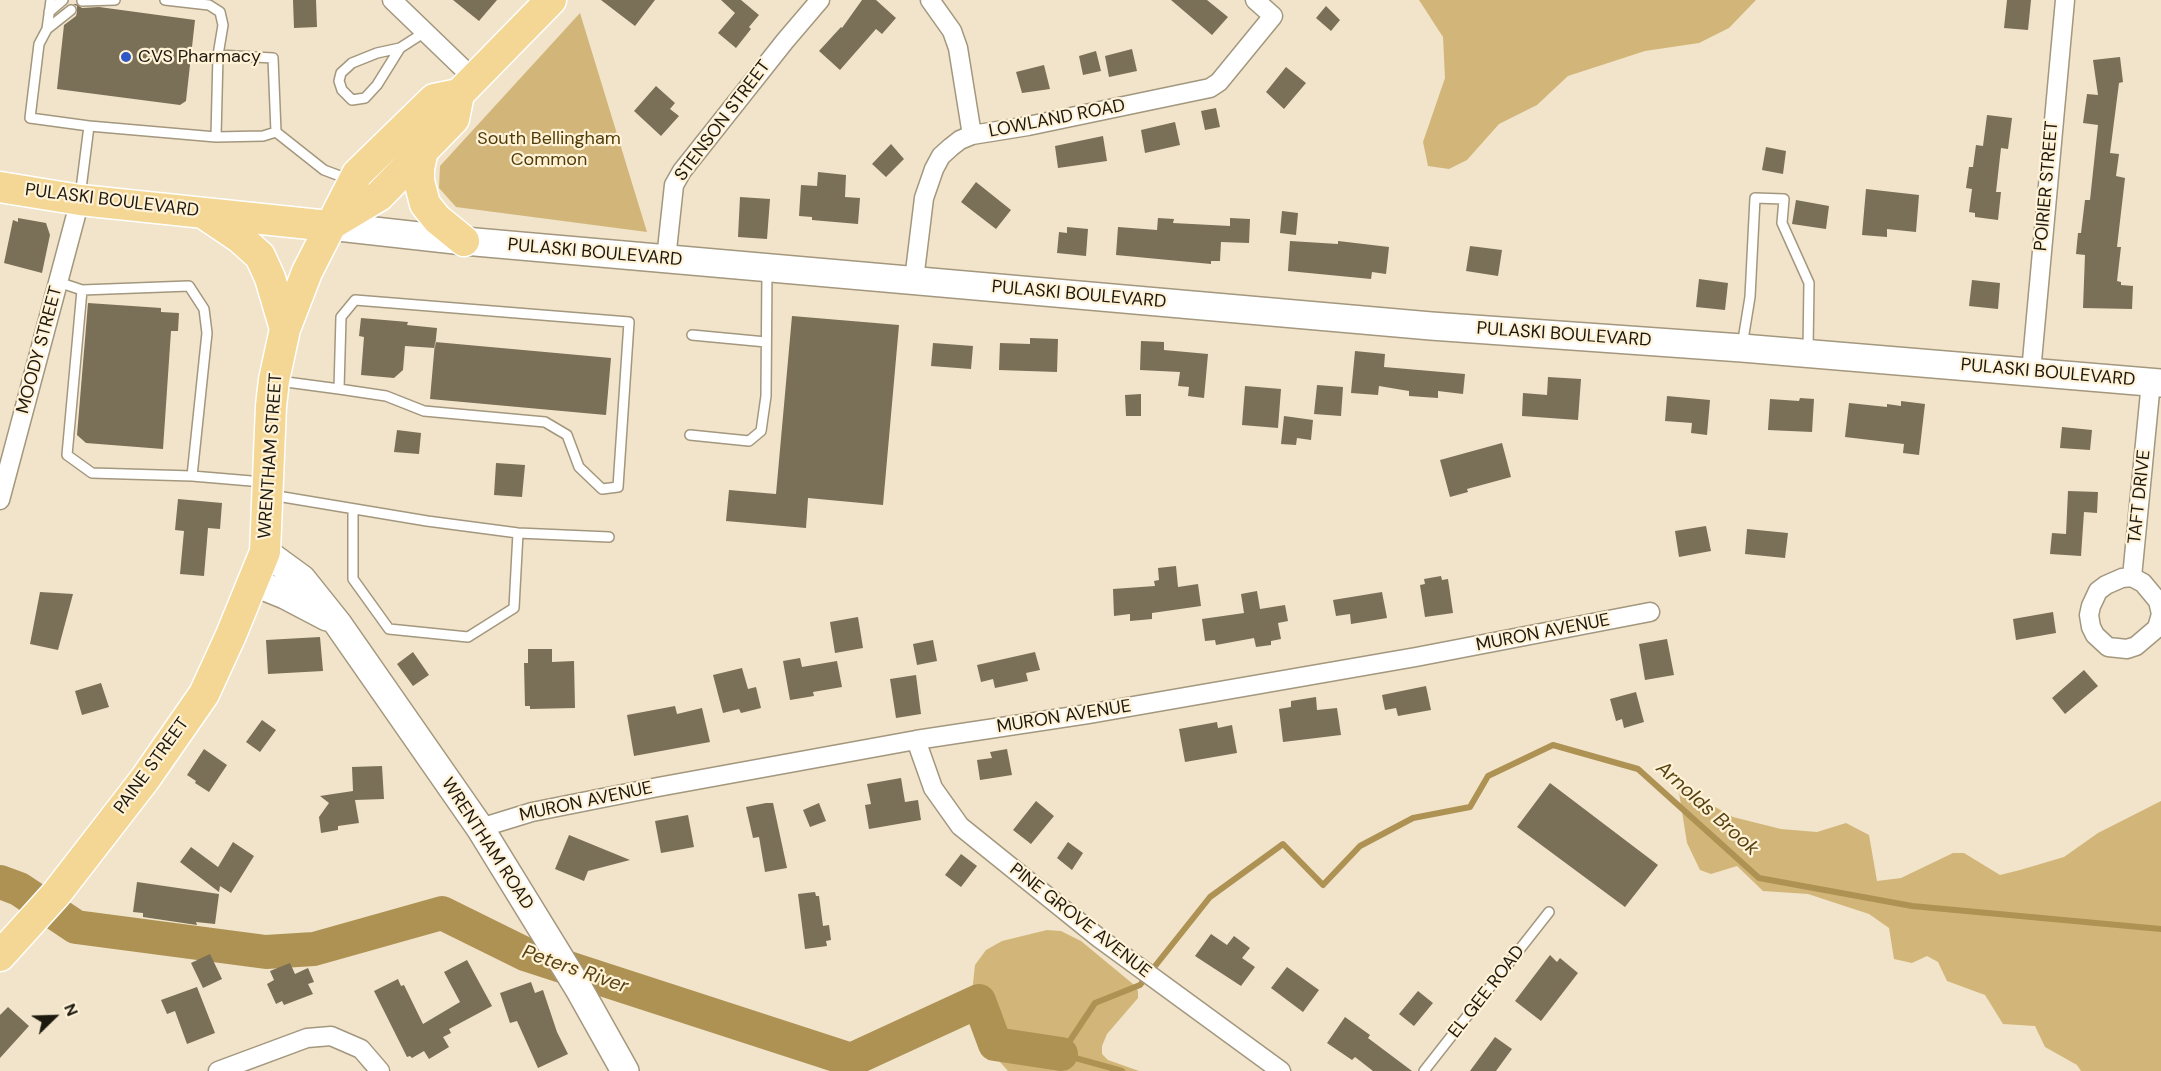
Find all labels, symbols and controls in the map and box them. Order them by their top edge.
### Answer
place label: CVS Pharmacy [138,46,261,68]
marker: CVS Pharmacy [119,50,133,64]
street label: STENSON STREET [671,56,775,186]
street label: LOWLAND ROAD [987,95,1127,143]
street label: POIRIER STREET [2031,120,2063,252]
park label: South Bellingham Common [477,128,621,170]
street label: PULASKI BOULEVARD [24,180,200,222]
street label: PULASKI BOULEVARD [507,235,683,271]
street label: PULASKI BOULEVARD [991,277,1167,313]
street label: MOODY STREET [13,284,67,416]
street label: PULASKI BOULEVARD [1476,318,1652,352]
street label: PULASKI BOULEVARD [1960,355,2136,391]
street label: WRENTHAM STREET [254,372,288,540]
street label: TAFT DRIVE [2124,449,2156,545]
street label: MURON AVENUE [1474,609,1612,657]
street label: MURON AVENUE [995,696,1133,738]
street label: PAINE STREET [110,714,194,818]
water label: Arnolds Brook [1651,757,1763,861]
street label: WRENTHAM ROAD [436,774,538,914]
street label: MURON AVENUE [517,777,655,827]
street label: PINE GROVE AVENUE [1005,859,1155,983]
water label: Peters River [519,941,631,999]
street label: EL GEE ROAD [1444,942,1530,1042]
north arrow [24,987,84,1047]
text: N [59,1000,83,1019]

